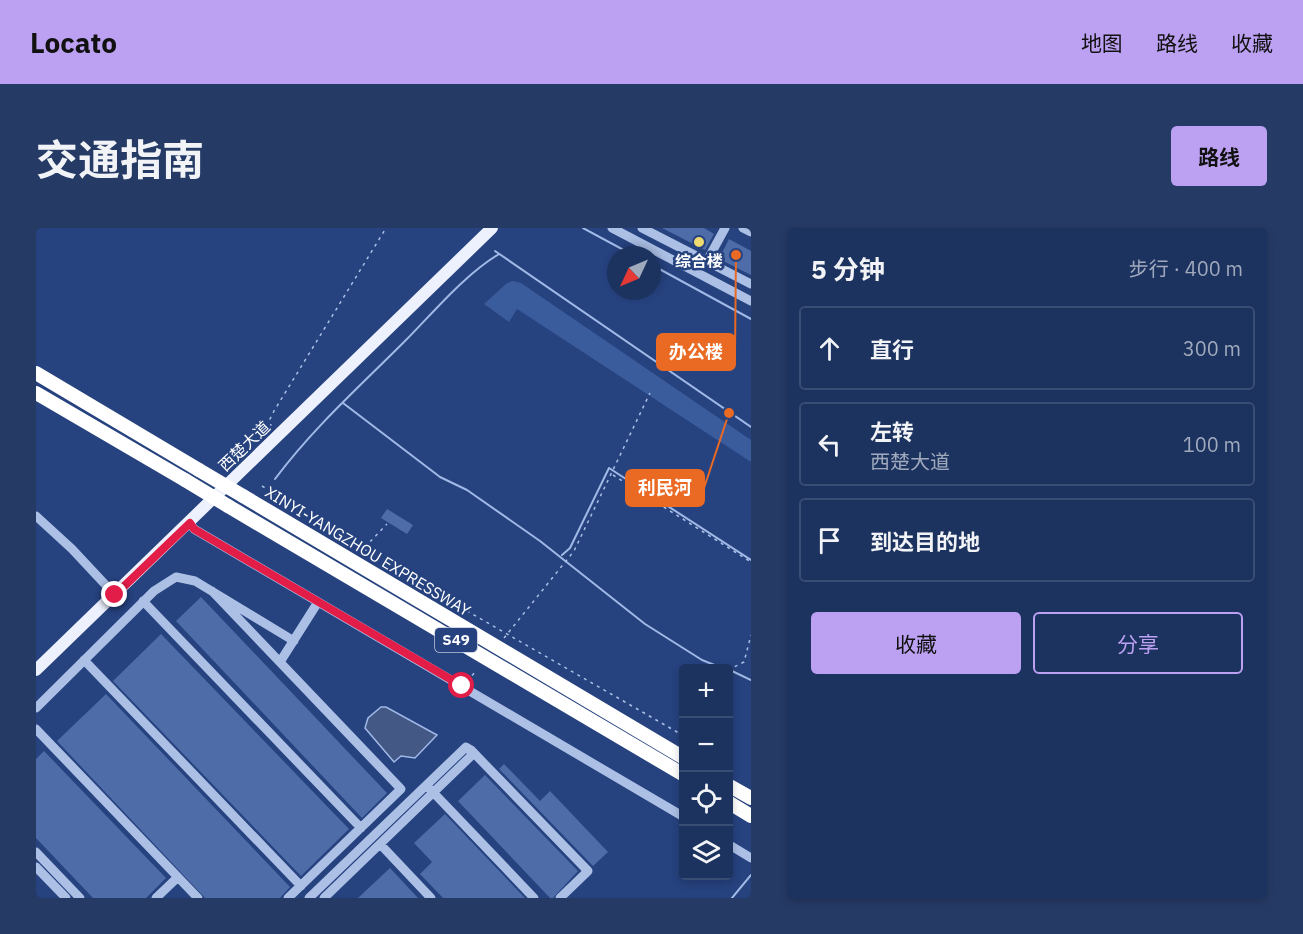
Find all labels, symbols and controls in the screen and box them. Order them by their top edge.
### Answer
text: Locato [30,24,117,61]
text: 地图 [1081,29,1123,57]
text: 路线 [1156,29,1198,57]
text: 收藏 [1231,29,1273,57]
button: 路线 [1171,126,1267,186]
text: 交通指南 [36,132,204,187]
marker: 综合楼 [692,235,706,249]
north arrow [607,246,661,300]
place label: 综合楼 [675,251,723,271]
text: 5 分钟 [811,252,885,286]
text: 步行 · 400 m [1129,255,1243,282]
icon: ahead [813,332,846,365]
callout: 办公楼 [657,334,735,370]
text: 直行 [870,335,914,364]
text: 300 m [1183,335,1241,362]
text: 办公楼 [669,340,723,363]
street label: 西楚大道 [214,417,274,475]
text: 左转 [870,417,914,446]
icon: left [813,428,846,461]
text: 100 m [1183,431,1241,458]
text: 西楚大道 [870,448,950,475]
callout: 利民河 [626,470,704,506]
text: 利民河 [638,476,692,499]
street label: XINYI-YANGZHOU EXPRESSWAY [262,482,475,621]
icon: arrive [813,524,846,557]
text: 到达目的地 [870,527,980,556]
route end [101,581,127,607]
button: 收藏 [811,612,1021,674]
button: 分享 [1033,612,1243,674]
road number: S49 [435,628,477,652]
map controls [679,664,733,880]
button: + [679,664,733,718]
route start [448,672,474,698]
button: − [679,718,733,772]
button: locate [679,772,733,826]
button: layers [679,826,733,880]

